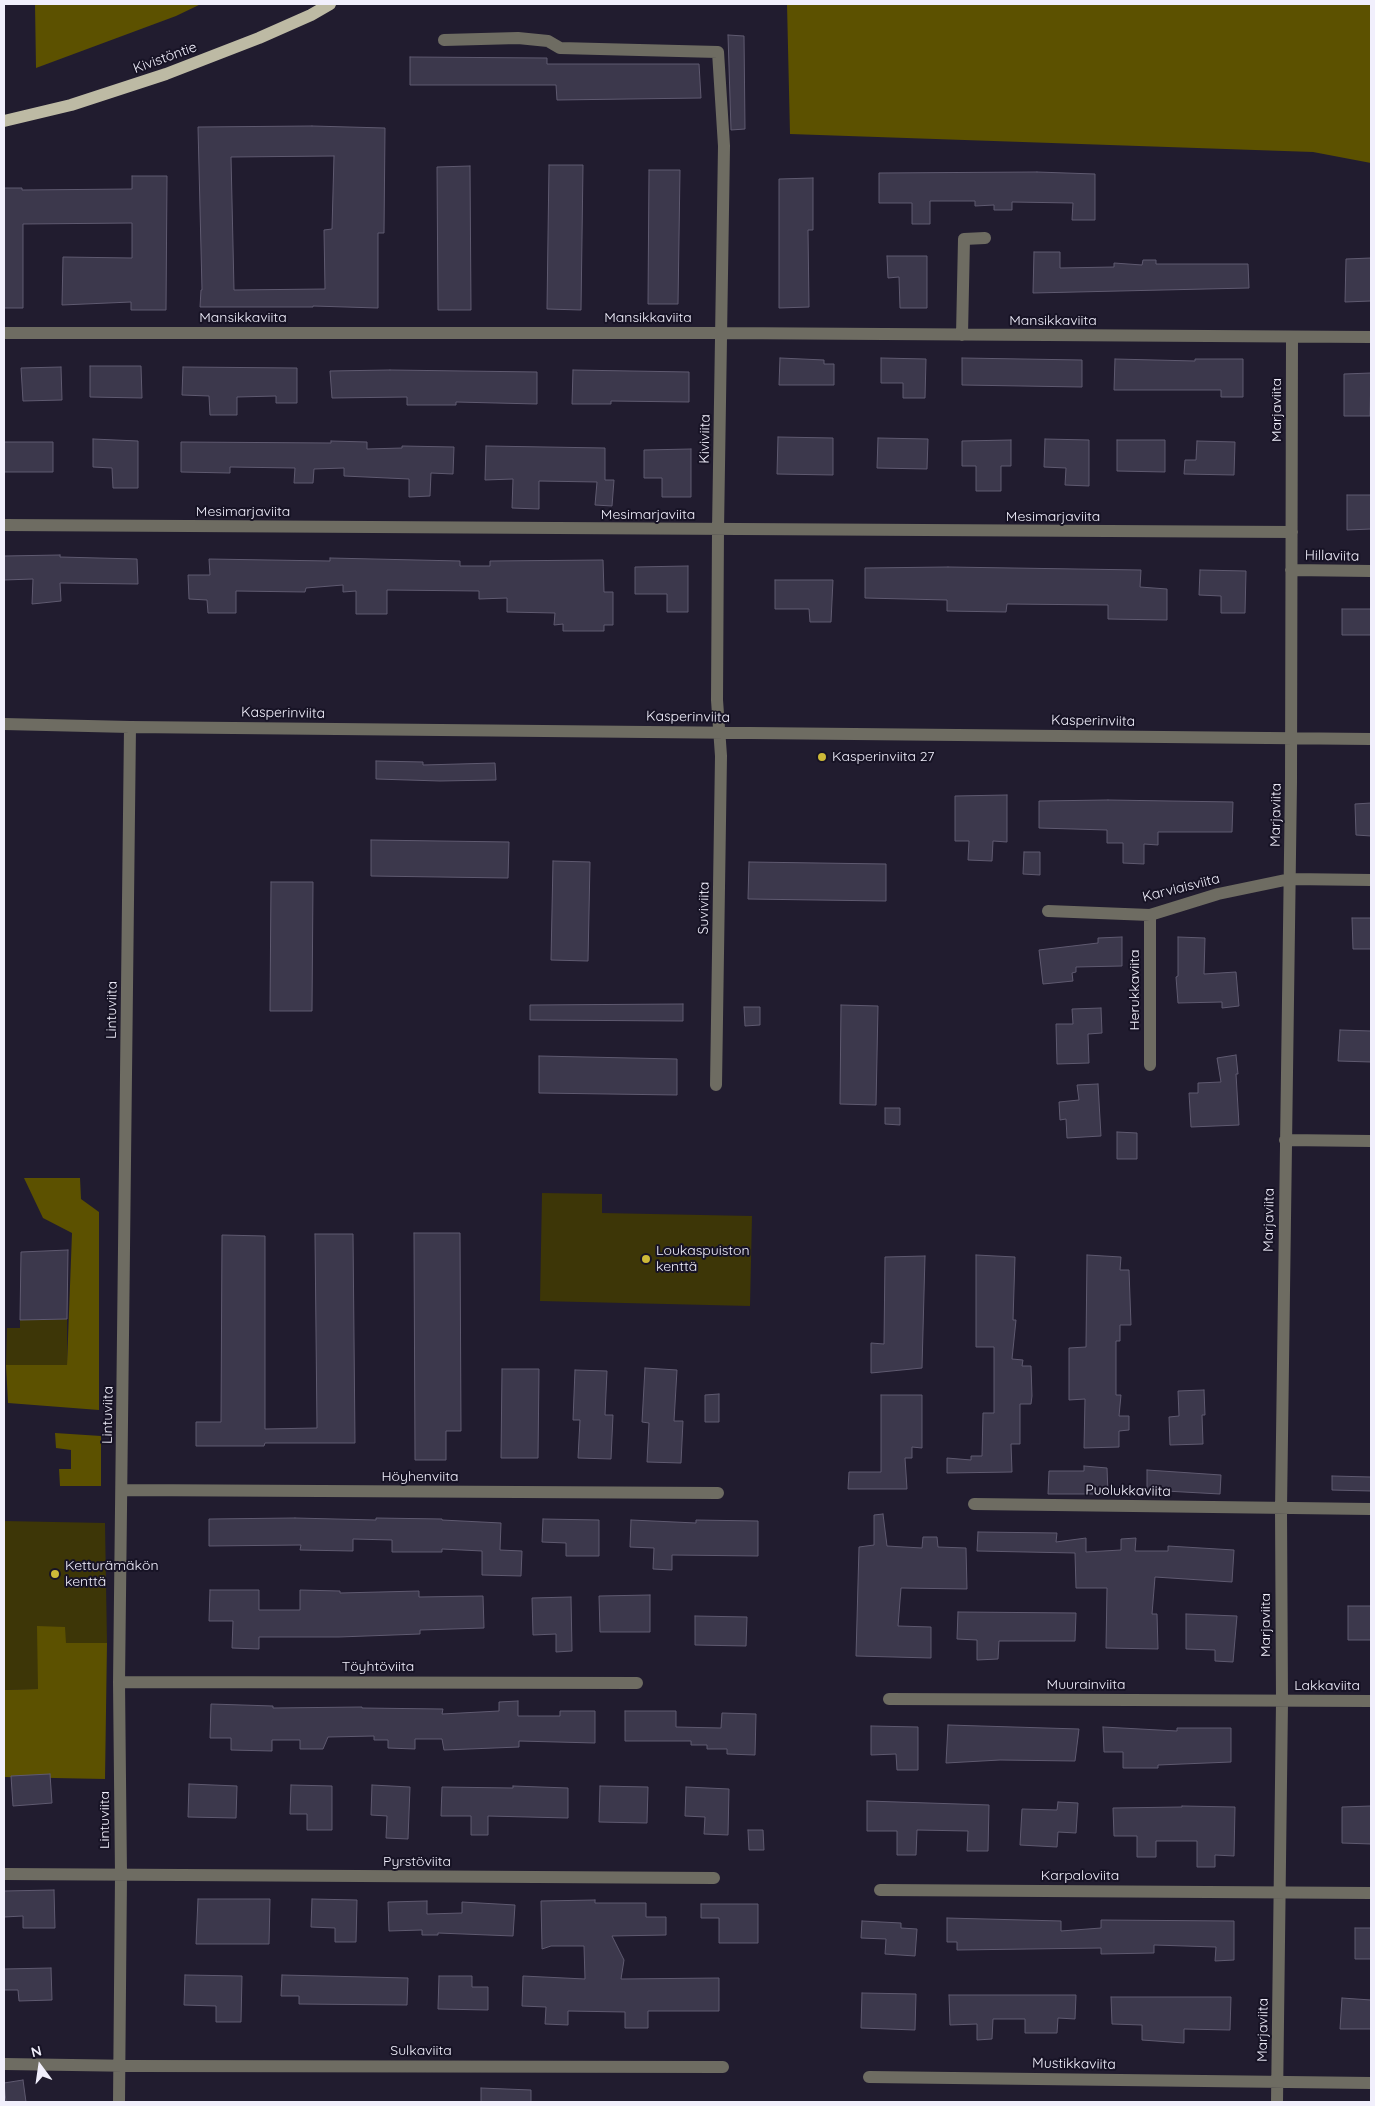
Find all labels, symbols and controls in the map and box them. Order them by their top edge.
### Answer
street label: Kivistöntie [131,39,199,77]
street label: Mansikkaviita [199,310,287,326]
street label: Mansikkaviita [604,310,692,326]
street label: Mansikkaviita [1009,313,1097,329]
street label: Marjaviita [1269,378,1285,442]
street label: Kiviviita [696,414,714,464]
street label: Mesimarjaviita [196,504,290,520]
street label: Mesimarjaviita [601,507,695,523]
street label: Mesimarjaviita [1006,509,1100,525]
street label: Hillaviita [1305,547,1359,565]
street label: Kasperinviita [241,704,325,722]
street label: Kasperinviita [646,708,730,726]
street label: Kasperinviita [1051,712,1135,730]
place label: Kasperinviita 27 [832,749,934,765]
marker: Kasperinviita 27 [816,751,828,763]
street label: Marjaviita [1267,783,1285,847]
street label: Karviaisviita [1141,870,1221,906]
street label: Suviviita [695,881,713,935]
street label: Herukkaviita [1127,949,1143,1031]
street label: Lintuviita [103,981,121,1039]
street label: Marjaviita [1260,1188,1278,1252]
place label: Loukaspuiston kenttä [656,1243,750,1276]
marker: Loukaspuiston kenttä [640,1253,652,1265]
street label: Lintuviita [99,1386,117,1444]
street label: Höyhenviita [382,1469,458,1485]
street label: Puolukkaviita [1085,1482,1171,1500]
place label: Ketturämäkön kenttä [65,1558,159,1590]
marker: Ketturämäkön kenttä [49,1568,61,1580]
street label: Marjaviita [1258,1593,1274,1657]
street label: Töyhtöviita [342,1659,414,1675]
street label: Muurainviita [1047,1677,1125,1693]
street label: Lakkaviita [1294,1678,1360,1694]
street label: Lintuviita [97,1791,113,1849]
street label: Pyrstöviita [383,1854,451,1870]
street label: Karpaloviita [1041,1868,1119,1884]
street label: Marjaviita [1254,1998,1272,2062]
north arrow [15,2041,65,2091]
text: N [29,2041,44,2061]
street label: Sulkaviita [390,2043,452,2059]
street label: Mustikkaviita [1032,2055,1116,2073]

